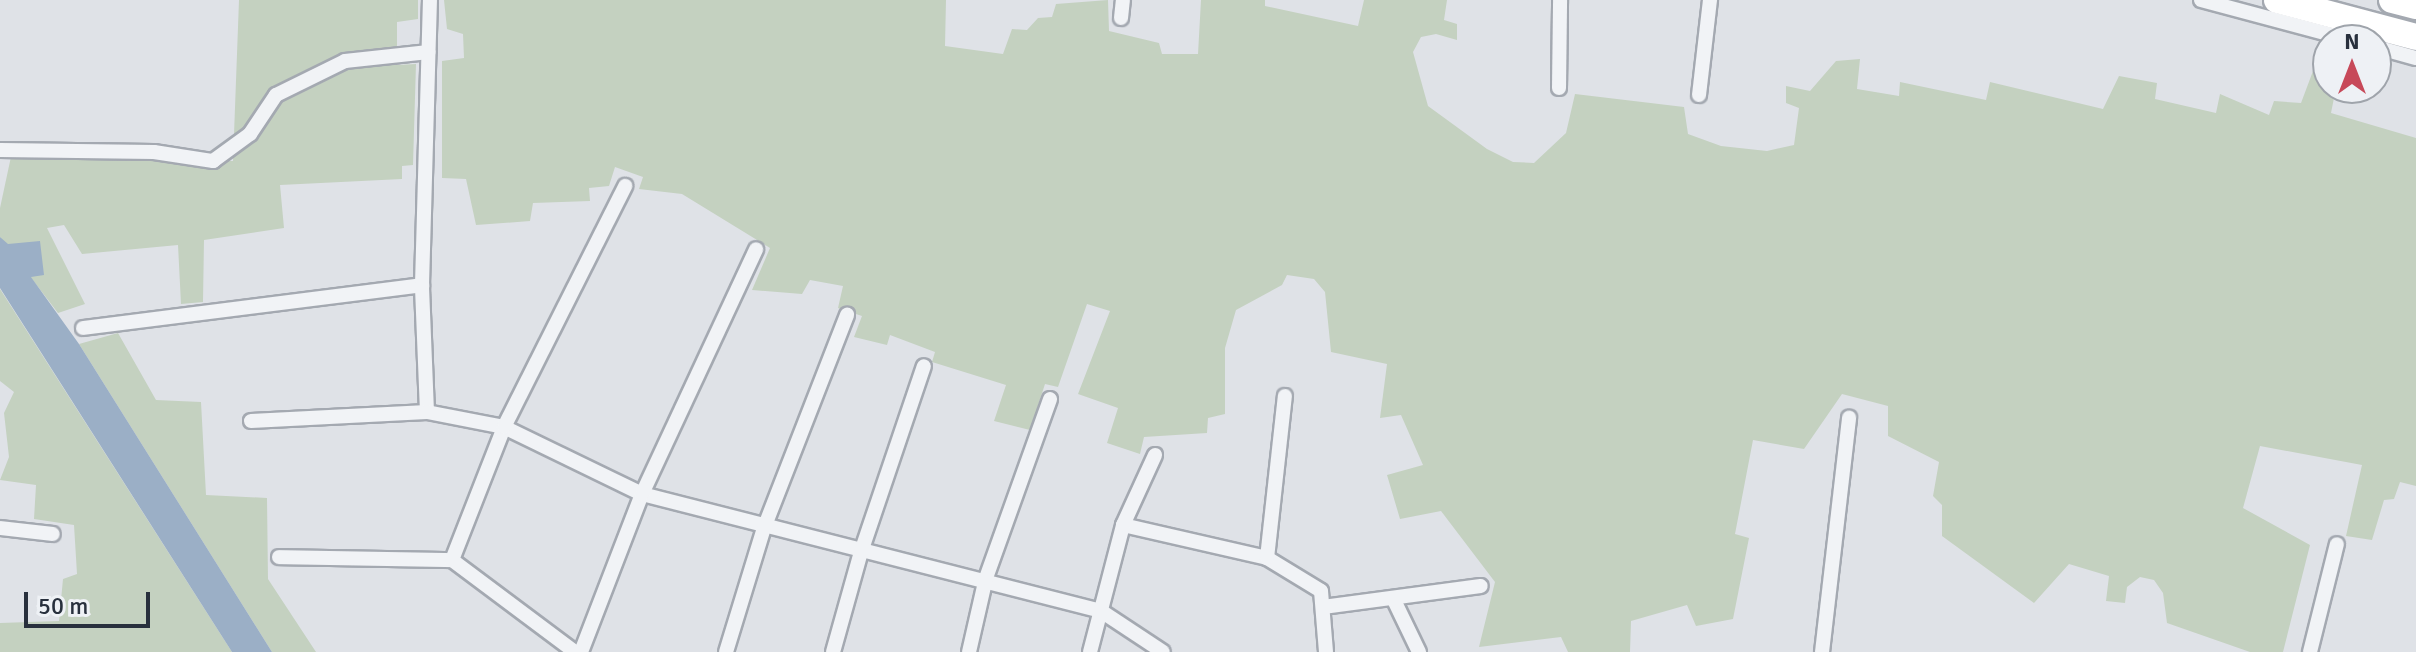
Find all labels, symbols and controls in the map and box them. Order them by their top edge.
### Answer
north arrow [2312,24,2392,104]
text: N [2344,28,2360,55]
scale bar [28,576,154,626]
text: 50 m [38,591,88,621]

